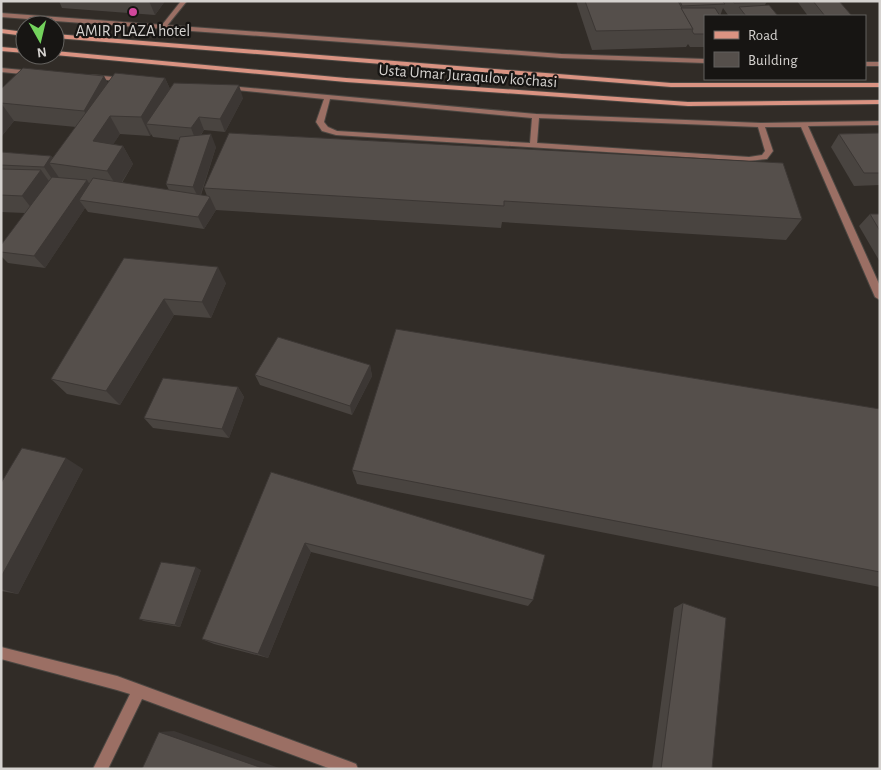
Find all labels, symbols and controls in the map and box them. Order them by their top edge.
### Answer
marker: AMIR PLAZA hotel [127,6,139,18]
north arrow [15,15,65,65]
legend [704,15,866,80]
place label: AMIR PLAZA hotel [76,23,190,39]
text: Road [748,28,778,43]
text: N [36,44,47,59]
text: Building [748,53,798,68]
street label: Usta Umar Juraqulov ko'chasi [378,62,558,90]

